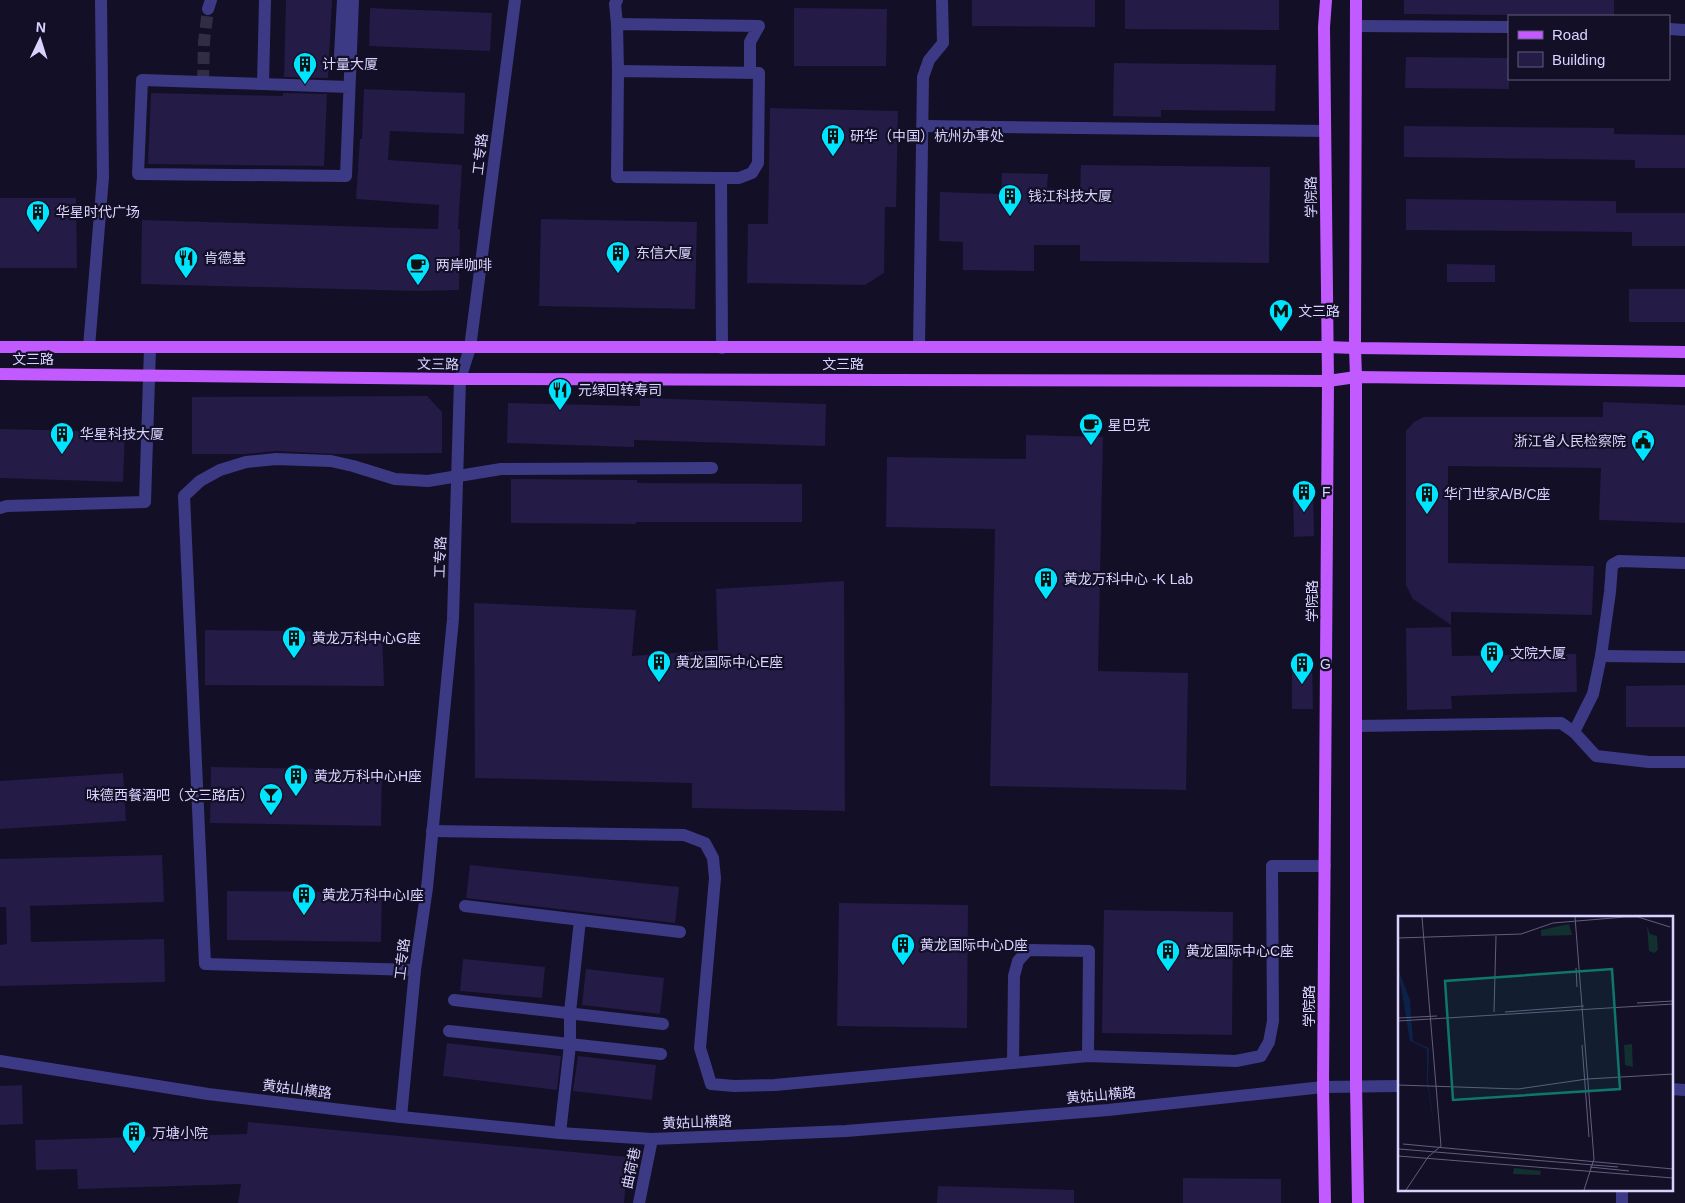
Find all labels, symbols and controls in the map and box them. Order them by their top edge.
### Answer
north arrow [15,15,65,65]
legend [1508,15,1670,80]
text: N [35,19,47,35]
text: Road [1552,26,1588,43]
building icon: 计量大厦 [292,51,318,85]
text: Building [1552,51,1605,68]
place label: 计量大厦 [322,56,378,72]
building icon: 研华（中国）杭州办事处 [820,123,846,157]
place label: 研华（中国）杭州办事处 [850,128,1004,144]
street label: 工专路 [470,132,490,176]
street label: 学院路 [1303,176,1319,218]
building icon: 钱江科技大厦 [997,183,1023,217]
place label: 钱江科技大厦 [1028,188,1112,204]
building icon: 华星时代广场 [25,199,51,233]
place label: 华星时代广场 [56,204,140,220]
building icon: 东信大厦 [605,240,631,274]
restaurant icon: 肯德基 [173,245,199,279]
place label: 东信大厦 [636,245,692,261]
place label: 肯德基 [204,250,246,266]
cafe icon: 两岸咖啡 [405,252,431,286]
place label: 两岸咖啡 [436,257,492,273]
metro station icon: 文三路 [1268,298,1294,332]
place label: 文三路 [1298,303,1340,319]
street label: 文三路 [12,351,54,367]
street label: 文三路 [417,356,459,372]
street label: 文三路 [822,356,864,372]
restaurant icon: 元绿回转寿司 [547,377,573,411]
place label: 元绿回转寿司 [578,382,662,398]
cafe icon: 星巴克 [1078,412,1104,446]
place label: 星巴克 [1108,417,1150,433]
building icon: 华星科技大厦 [49,421,75,455]
place label: 华星科技大厦 [80,426,164,442]
public building icon: 浙江省人民检察院 [1630,428,1656,462]
place label: 浙江省人民检察院 [1514,433,1626,449]
building icon: F [1291,479,1317,513]
building icon: 华门世家A/B/C座 [1414,481,1440,515]
place label: F [1322,484,1331,500]
place label: 华门世家A/B/C座 [1444,486,1551,502]
street label: 工专路 [431,536,449,578]
building icon: 黄龙万科中心 -K Lab [1033,566,1059,600]
place label: 黄龙万科中心 -K Lab [1064,571,1193,587]
street label: 学院路 [1304,580,1320,622]
building icon: 黄龙万科中心G座 [281,625,307,659]
place label: 黄龙万科中心G座 [312,630,421,646]
building icon: 文院大厦 [1479,640,1505,674]
place label: 文院大厦 [1510,645,1566,661]
building icon: 黄龙国际中心E座 [646,649,672,683]
building icon: G [1289,651,1315,685]
place label: 黄龙国际中心E座 [676,654,783,670]
place label: G [1320,656,1331,672]
building icon: 黄龙万科中心H座 [283,763,309,797]
place label: 黄龙万科中心H座 [314,768,422,784]
bar icon: 味德西餐酒吧（文三路店） [258,782,284,816]
place label: 味德西餐酒吧（文三路店） [86,787,254,803]
building icon: 黄龙万科中心I座 [291,882,317,916]
place label: 黄龙万科中心I座 [322,887,424,903]
inset map [1398,916,1672,1190]
building icon: 黄龙国际中心D座 [890,932,916,966]
street label: 工专路 [392,937,412,981]
place label: 黄龙国际中心D座 [920,937,1028,953]
building icon: 黄龙国际中心C座 [1155,938,1181,972]
place label: 黄龙国际中心C座 [1186,943,1294,959]
street label: 学院路 [1301,985,1317,1027]
street label: 黄姑山横路 [261,1077,333,1101]
street label: 黄姑山横路 [1065,1084,1137,1106]
street label: 黄姑山横路 [662,1113,732,1131]
building icon: 万塘小院 [121,1120,147,1154]
place label: 万塘小院 [152,1125,208,1141]
street label: 曲荷巷 [619,1146,643,1190]

